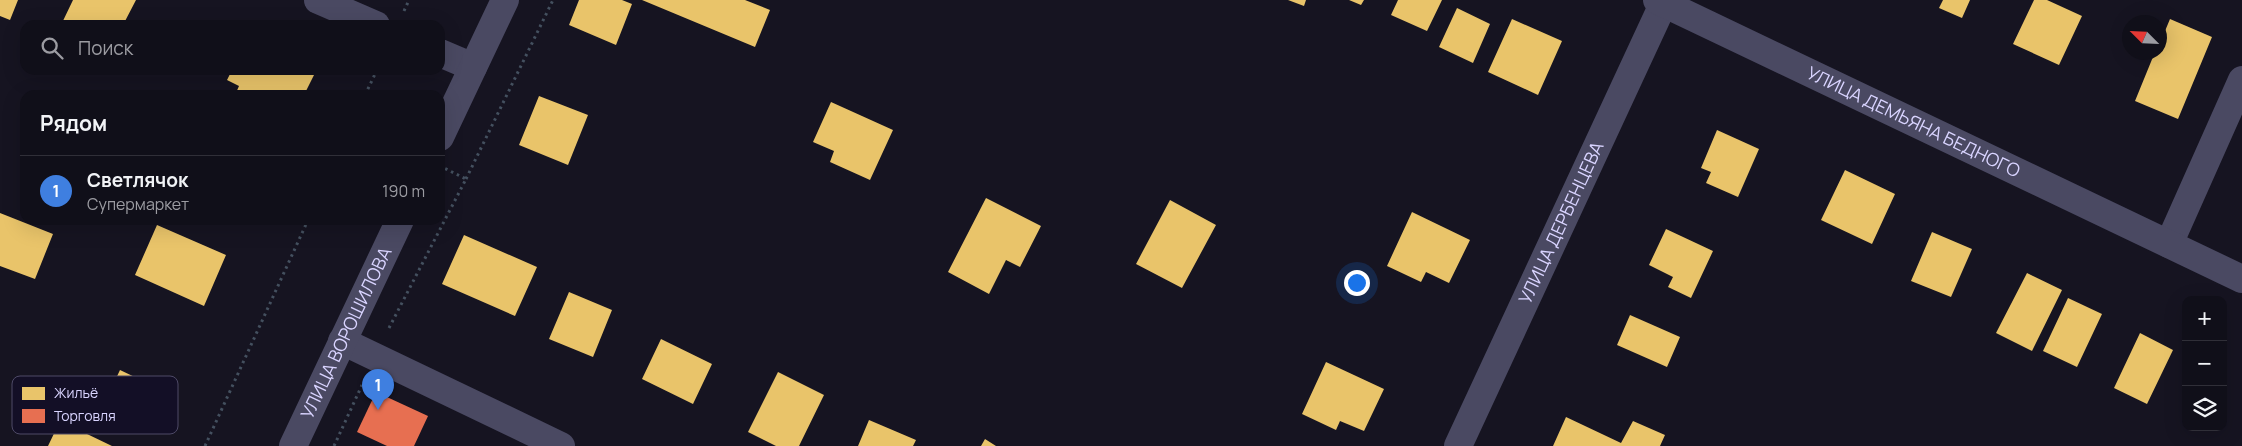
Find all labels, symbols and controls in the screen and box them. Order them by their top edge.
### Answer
north arrow [2122,15,2167,60]
search box [20,20,445,75]
icon: search [38,34,66,62]
text: Поиск [78,35,133,61]
street label: УЛИЦА ДЕМЬЯНА БЕДНОГО [1803,60,2024,182]
text: Рядом [40,109,107,137]
street label: УЛИЦА ДЕРБЕНЦЕВА [1513,137,1609,307]
text: Светлячок [87,167,188,193]
text: 1 [52,180,60,202]
text: 190 m [382,180,425,202]
text: Супермаркет [87,193,189,215]
street label: УЛИЦА ВОРОШИЛОВА [295,242,397,422]
your location [1344,270,1370,296]
map controls [2182,296,2227,431]
button: + [2182,296,2227,341]
button: − [2182,341,2227,386]
pin: 1 [362,369,394,410]
legend [12,376,178,434]
text: Жильё [54,383,98,402]
button: layers [2182,386,2227,431]
text: Торговля [54,406,116,425]

